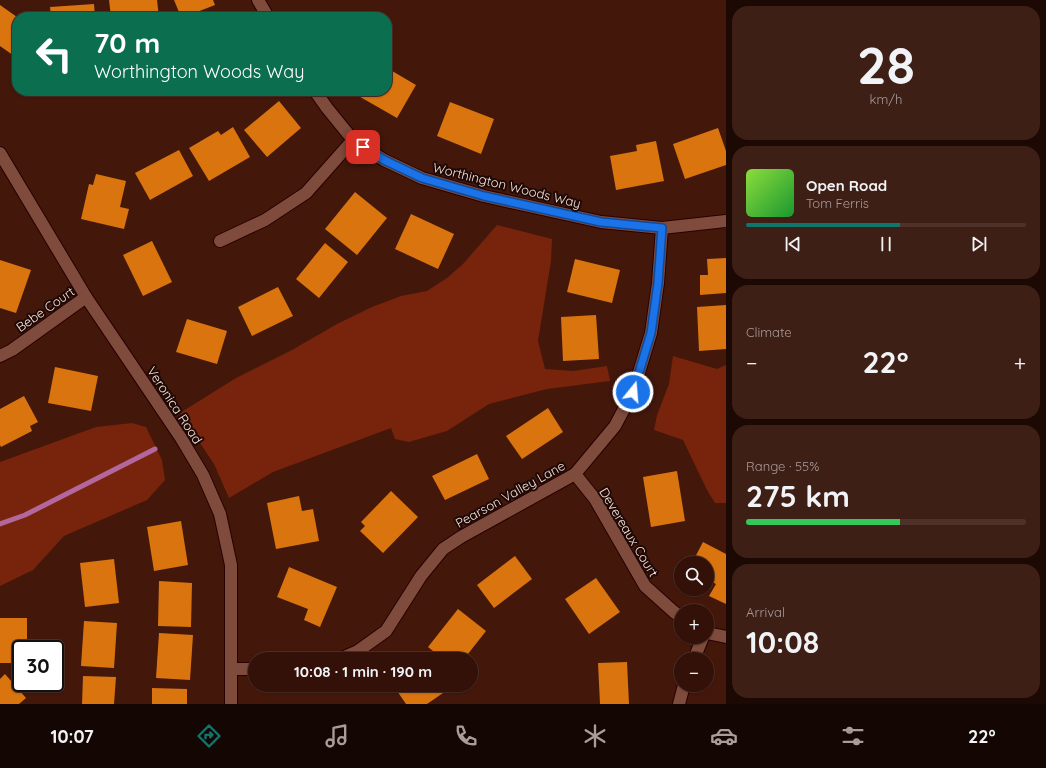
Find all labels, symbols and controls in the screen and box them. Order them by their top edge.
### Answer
text: 70 m [94,25,160,60]
icon: left [28,28,80,80]
text: 28 [857,32,915,97]
text: Worthington Woods Way [94,60,304,83]
text: km/h [870,91,902,107]
pin [346,130,380,164]
icon: arrive [352,136,374,158]
street label: Worthington Woods Way [431,159,583,211]
text: Open Road [806,176,887,195]
text: Tom Ferris [806,195,869,211]
icon: previous [782,233,804,255]
icon: pause [875,233,897,255]
icon: next [968,233,990,255]
street label: Bebe Court [13,283,77,335]
text: Climate [746,324,792,340]
text: 22° [863,343,908,381]
text: − [746,349,757,377]
text: + [1014,349,1026,377]
street label: Veronica Road [144,363,206,447]
position arrow [612,371,654,413]
street label: Pearson Valley Lane [452,457,568,531]
text: Range · 55% [746,458,819,474]
text: 275 km [746,477,850,515]
street label: Devereaux Court [596,485,662,579]
map controls [674,556,714,692]
button: search [674,556,714,596]
button: + [674,604,714,644]
text: Arrival [746,604,785,620]
text: 10:08 [746,623,819,661]
speed limit sign: 30 [12,640,64,692]
button: − [674,652,714,692]
text: 10:08 · 1 min · 190 m [294,662,432,681]
icon: directions [195,722,223,750]
icon: music [323,722,351,750]
icon: phone [452,722,480,750]
icon: climate [581,722,609,750]
icon: car [710,722,738,750]
icon: filters [839,722,867,750]
text: 10:07 [50,725,94,748]
text: 22° [968,725,996,748]

